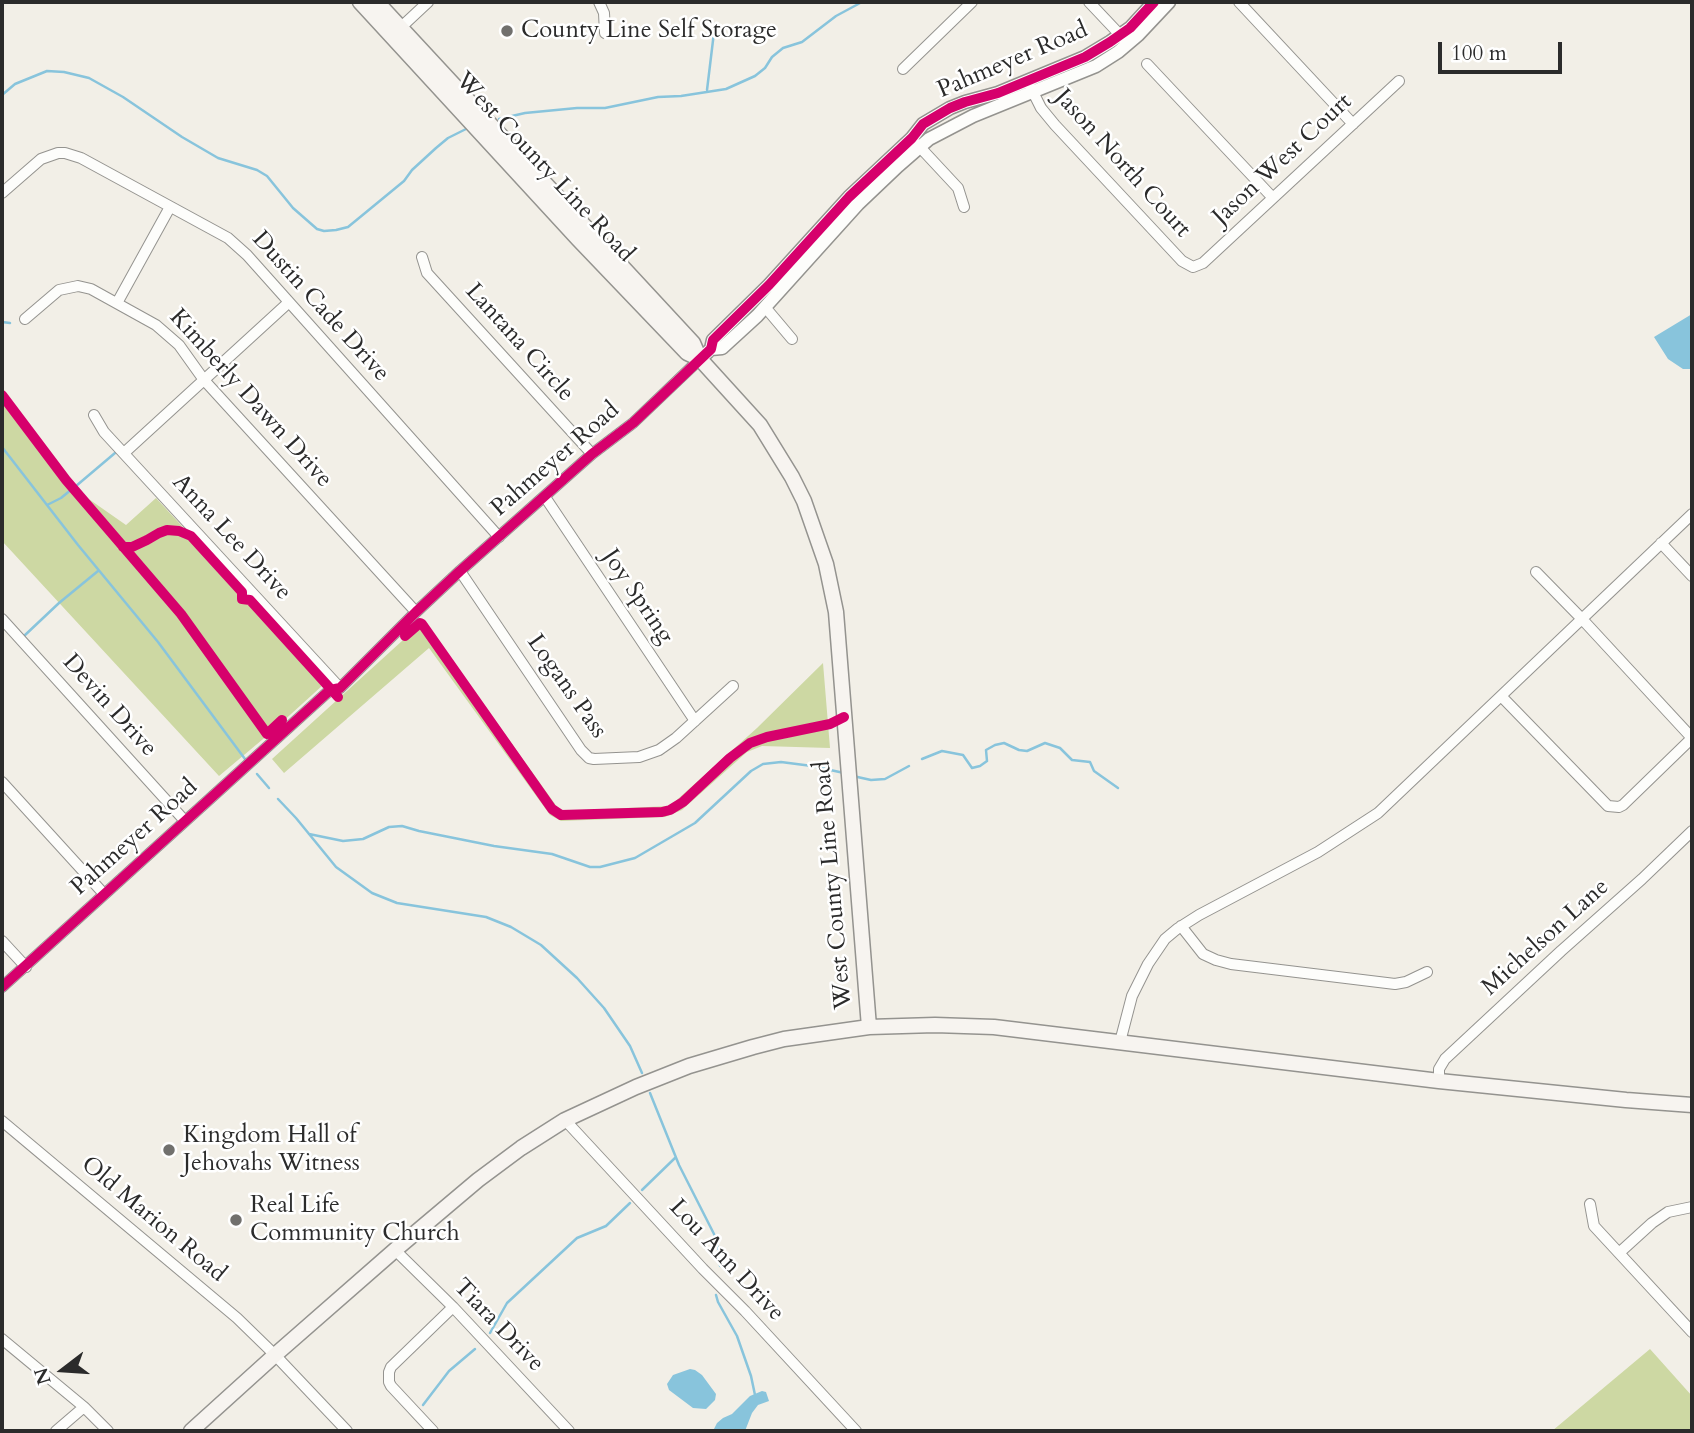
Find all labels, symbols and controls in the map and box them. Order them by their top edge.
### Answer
street label: Pahmeyer Road [934,16,1092,106]
place label: County Line Self Storage [521,17,777,45]
marker: County Line Self Storage [499,23,515,39]
scale bar [1442,28,1566,72]
text: 100 m [1451,39,1507,68]
street label: West County Line Road [448,67,640,269]
street label: Jason North Court [1048,84,1196,244]
street label: Jason West Court [1207,88,1359,232]
street label: Dustin Cade Drive [245,226,395,388]
street label: Lantana Circle [459,278,579,408]
street label: Kimberly Dawn Drive [162,304,338,494]
street label: Pahmeyer Road [486,396,626,524]
street label: Anna Lee Drive [165,469,297,607]
street label: Joy Spring [595,544,679,650]
street label: Logans Pass [520,630,612,744]
street label: Devin Drive [56,649,162,763]
street label: West County Line Road [809,760,859,1010]
street label: Pahmeyer Road [66,774,204,902]
street label: Michelson Lane [1477,873,1615,1003]
place label: Kingdom Hall of Jehovahs Witness [183,1122,360,1178]
marker: Kingdom Hall of Jehovahs Witness [161,1142,177,1158]
street label: Old Marion Road [75,1151,231,1289]
place label: Real Life Community Church [250,1192,460,1248]
street label: Lou Ann Drive [662,1194,790,1328]
marker: Real Life Community Church [228,1212,244,1228]
street label: Tiara Drive [447,1273,549,1379]
north arrow [28,1335,98,1405]
text: N [28,1364,58,1388]

